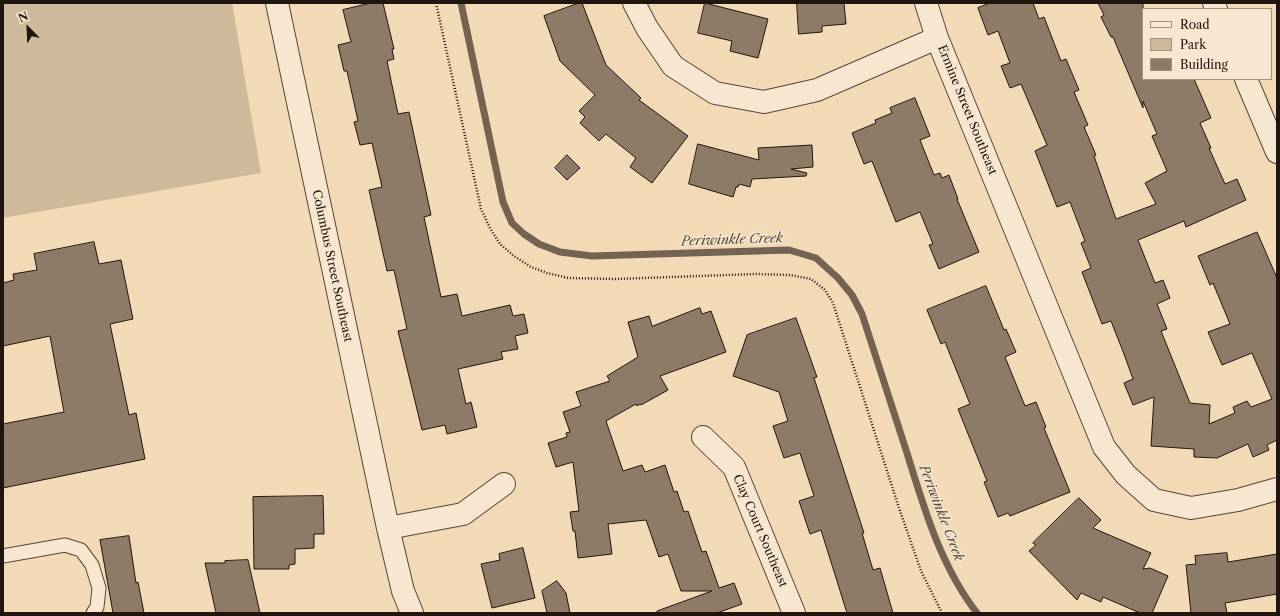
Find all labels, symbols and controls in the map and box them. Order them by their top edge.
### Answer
north arrow [8,8,48,48]
legend [1142,8,1272,80]
text: N [16,9,30,25]
text: Road [1180,17,1210,32]
text: Park [1180,37,1206,52]
street label: Ermine Street Southeast [934,43,1000,177]
text: Building [1180,57,1228,72]
street label: Columbus Street Southeast [309,189,355,343]
water label: Periwinkle Creek [681,230,783,250]
water label: Periwinkle Creek [916,463,966,563]
street label: Clay Court Southeast [730,472,790,590]

